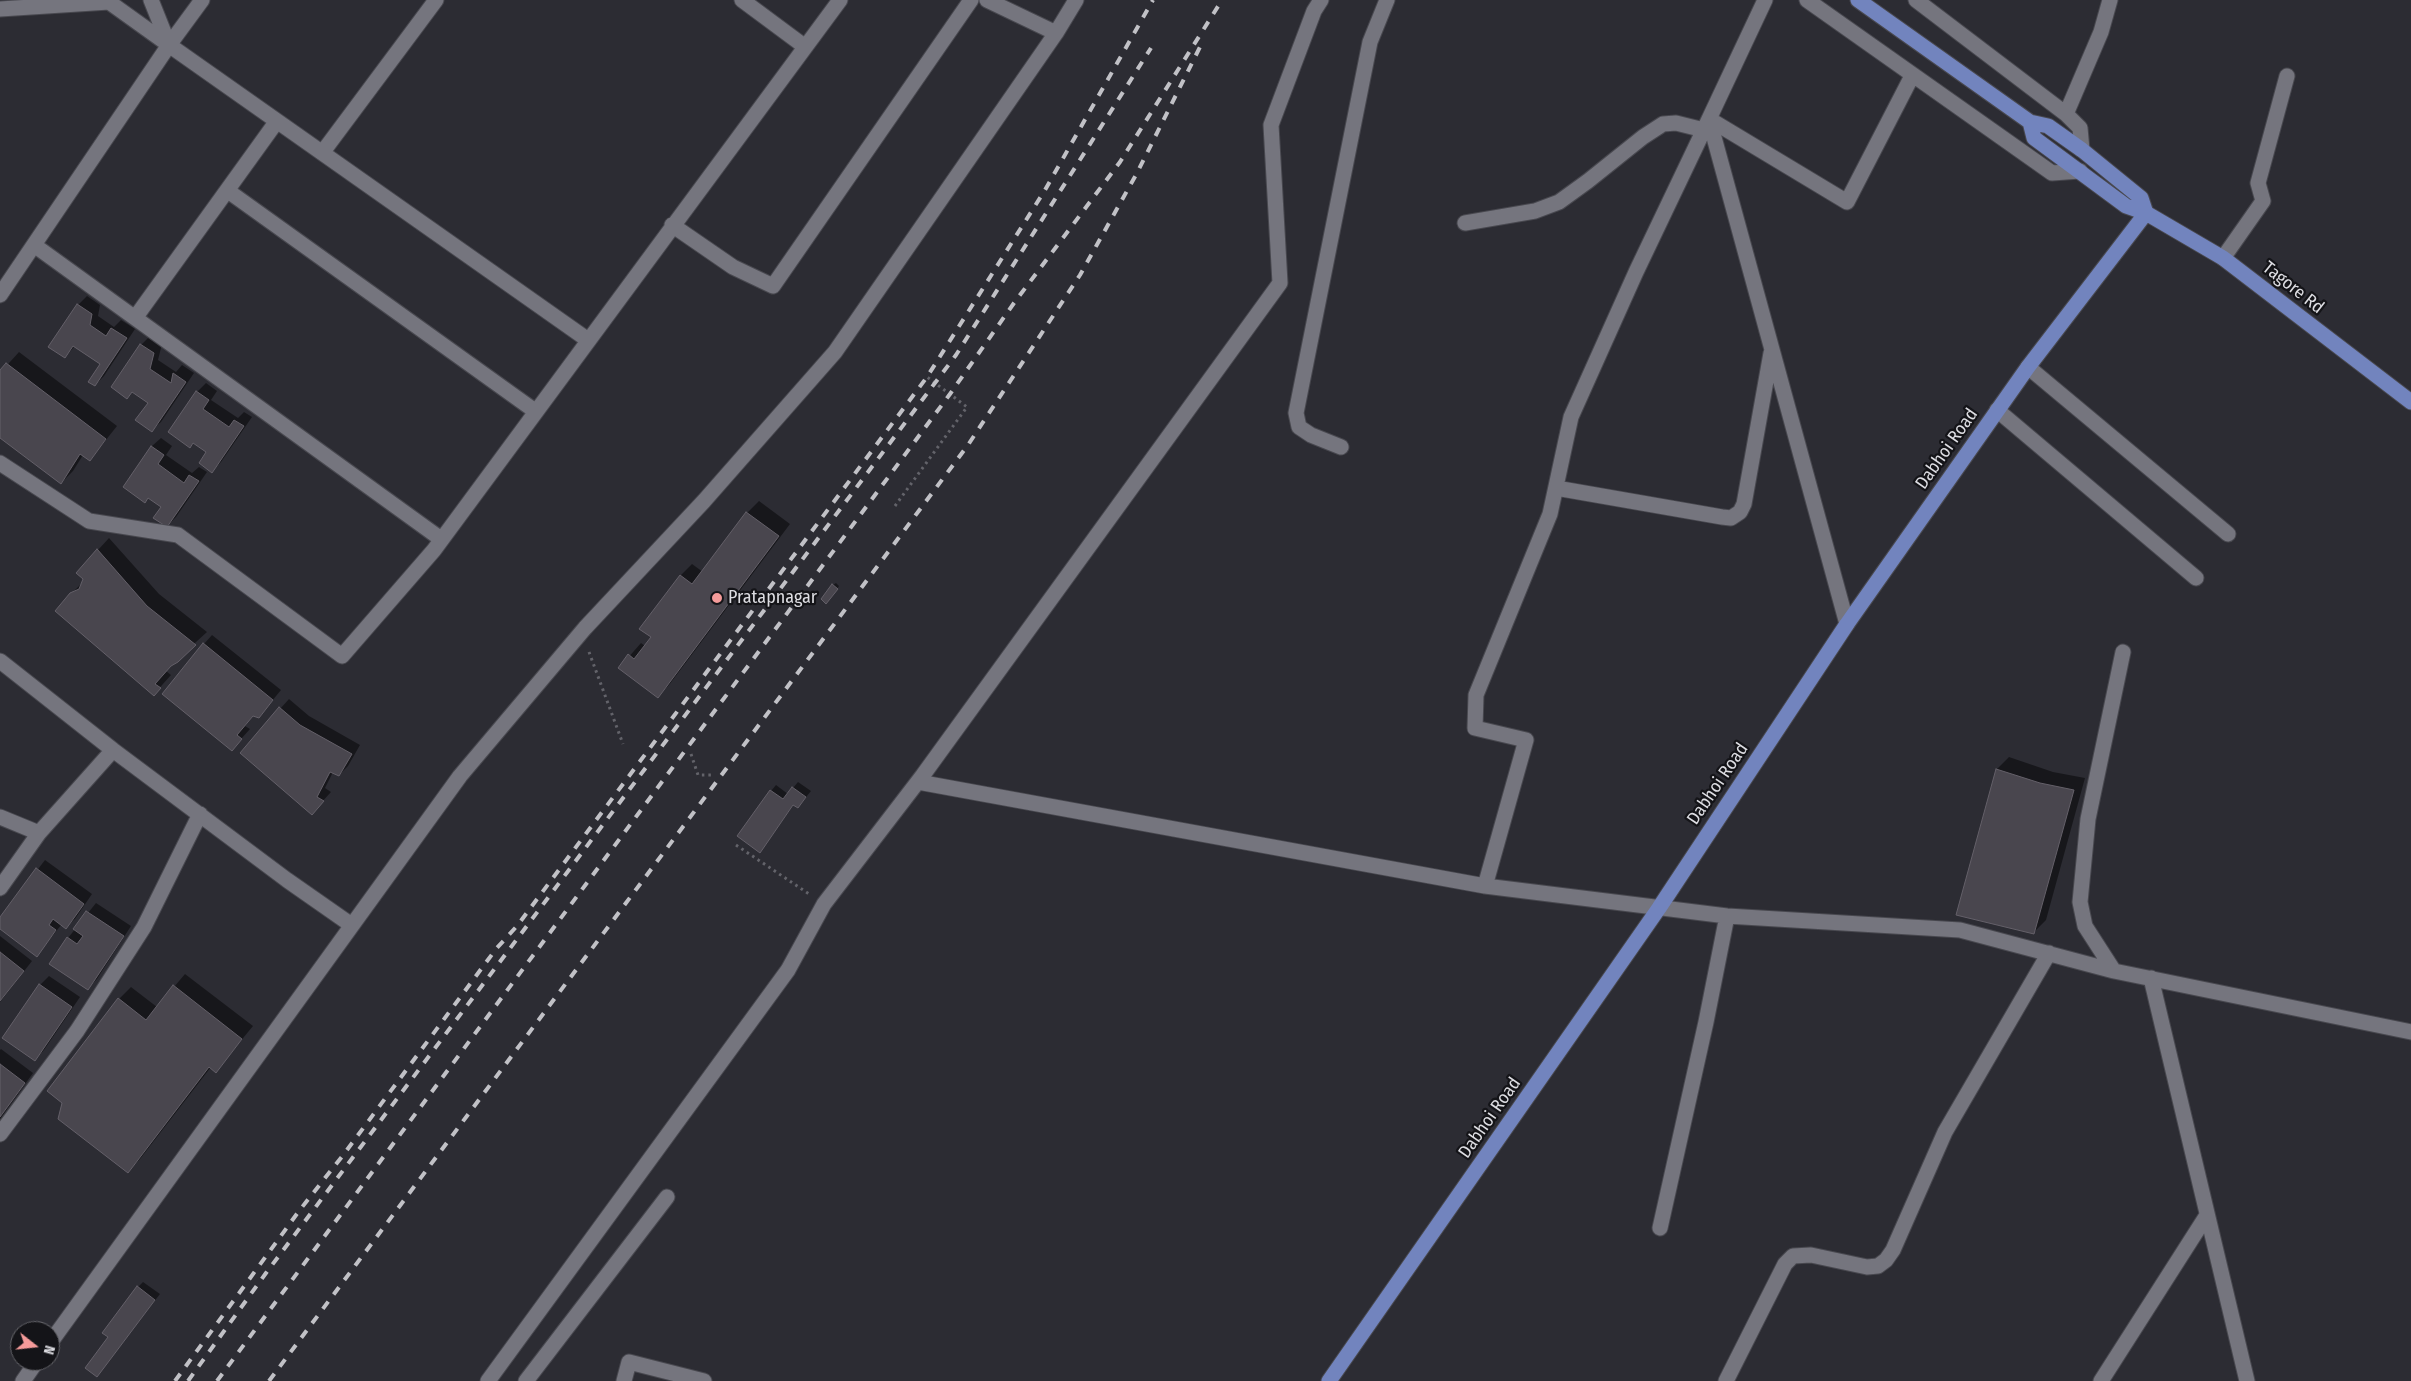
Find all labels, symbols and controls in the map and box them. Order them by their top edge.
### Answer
street label: Tagore Rd [2258,257,2328,319]
street label: Dabhoi Road [1911,404,1983,494]
place label: Pratapnagar [728,587,817,609]
marker: Pratapnagar [710,591,724,605]
street label: Dabhoi Road [1683,739,1753,829]
street label: Dabhoi Road [1454,1073,1526,1163]
north arrow [10,1321,60,1371]
text: N [40,1344,58,1356]

